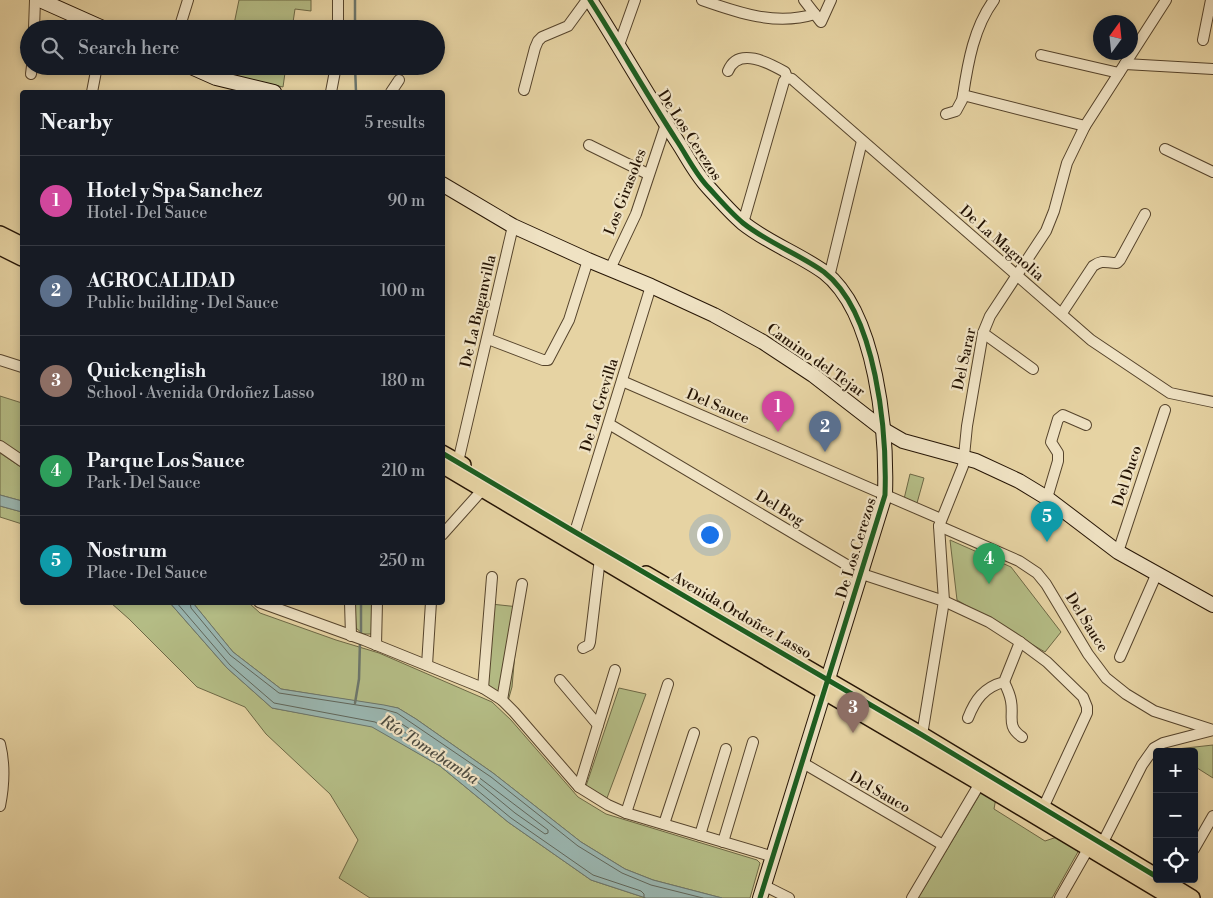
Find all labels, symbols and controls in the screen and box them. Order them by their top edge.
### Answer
north arrow [1093,15,1138,60]
search box [20,20,445,75]
icon: search [38,34,66,62]
text: Search here [78,36,179,60]
street label: De Los Cerezos [653,86,726,184]
text: Nearby [40,110,113,136]
text: 5 results [364,113,425,133]
street label: Los Girasoles [600,146,651,238]
text: Hotel y Spa Sanchez [87,179,262,203]
text: 1 [52,191,60,211]
text: 90 m [387,191,425,211]
street label: De La Magnolia [955,201,1048,286]
text: Hotel · Del Sauce [87,203,207,223]
street label: De La Buganvilla [456,253,501,369]
text: AGROCALIDAD [87,269,235,293]
text: 2 [51,281,61,301]
text: 100 m [380,281,425,301]
text: Public building · Del Sauce [87,293,279,313]
street label: Camino del Tejar [763,319,869,402]
street label: Del Sarar [949,326,980,392]
street label: De La Grevilla [576,356,623,454]
text: Quickenglish [87,359,206,383]
text: 3 [51,371,61,391]
text: 180 m [381,371,425,391]
text: School · Avenida Ordoñez Lasso [87,383,315,403]
street label: Del Sauce [683,385,752,428]
pin: 1 [762,391,794,432]
pin: 2 [809,411,841,452]
street label: Del Duco [1109,443,1146,509]
text: Parque Los Sauce [87,449,245,473]
text: 4 [51,461,61,481]
text: 210 m [381,461,425,481]
text: Park · Del Sauce [87,473,201,493]
street label: Del Bog [752,487,808,530]
street label: De Los Cerezos [832,495,881,601]
pin: 5 [1031,501,1063,542]
your location [697,522,723,548]
text: Nostrum [87,539,167,563]
pin: 4 [973,543,1005,584]
text: 5 [51,551,61,571]
text: 250 m [379,551,425,571]
text: Place · Del Sauce [87,563,207,583]
street label: Avenida Ordoñez Lasso [668,567,815,663]
street label: Del Sauce [1061,589,1112,656]
pin: 3 [837,692,869,733]
water label: Río Tomebamba [376,710,483,789]
map controls [1153,748,1198,883]
button: + [1153,748,1198,793]
street label: Del Sauco [846,767,914,818]
button: − [1153,793,1198,838]
button: locate [1153,838,1198,883]

